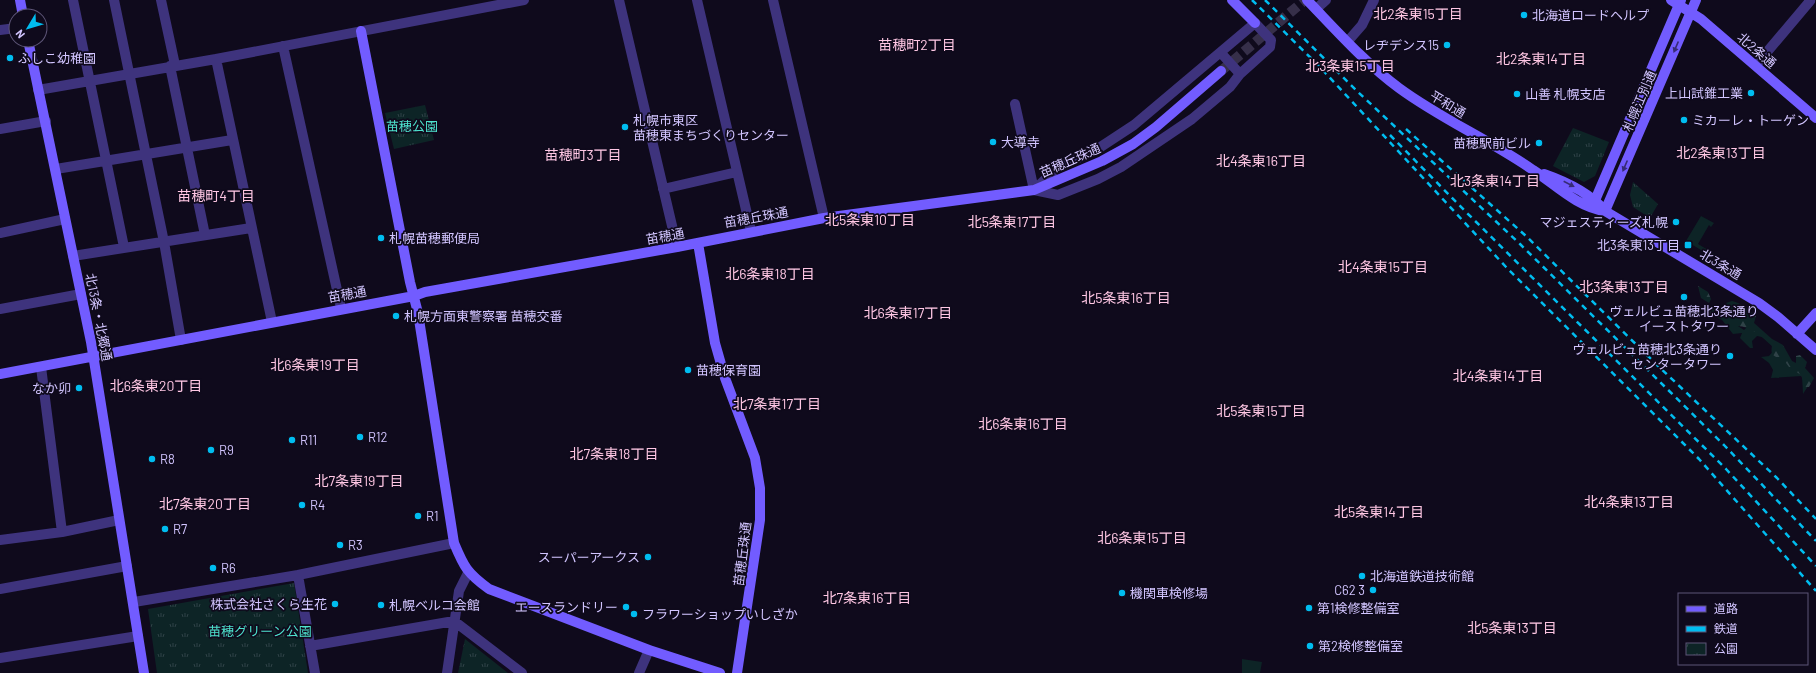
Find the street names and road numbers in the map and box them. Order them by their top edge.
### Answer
street label: 北2条通 [1734,29,1780,71]
street label: 札幌江別通 [1619,68,1659,134]
street label: 平和通 [1427,87,1469,121]
street label: 苗穂丘珠通 [1037,139,1103,181]
street label: 苗穂丘珠通 [723,203,789,231]
street label: 苗穂通 [644,225,686,247]
street label: 北3条通 [1697,245,1745,283]
street label: 北13条・北郷通 [83,272,115,362]
street label: 苗穂通 [326,283,368,305]
street label: 苗穂丘珠通 [730,521,754,587]

